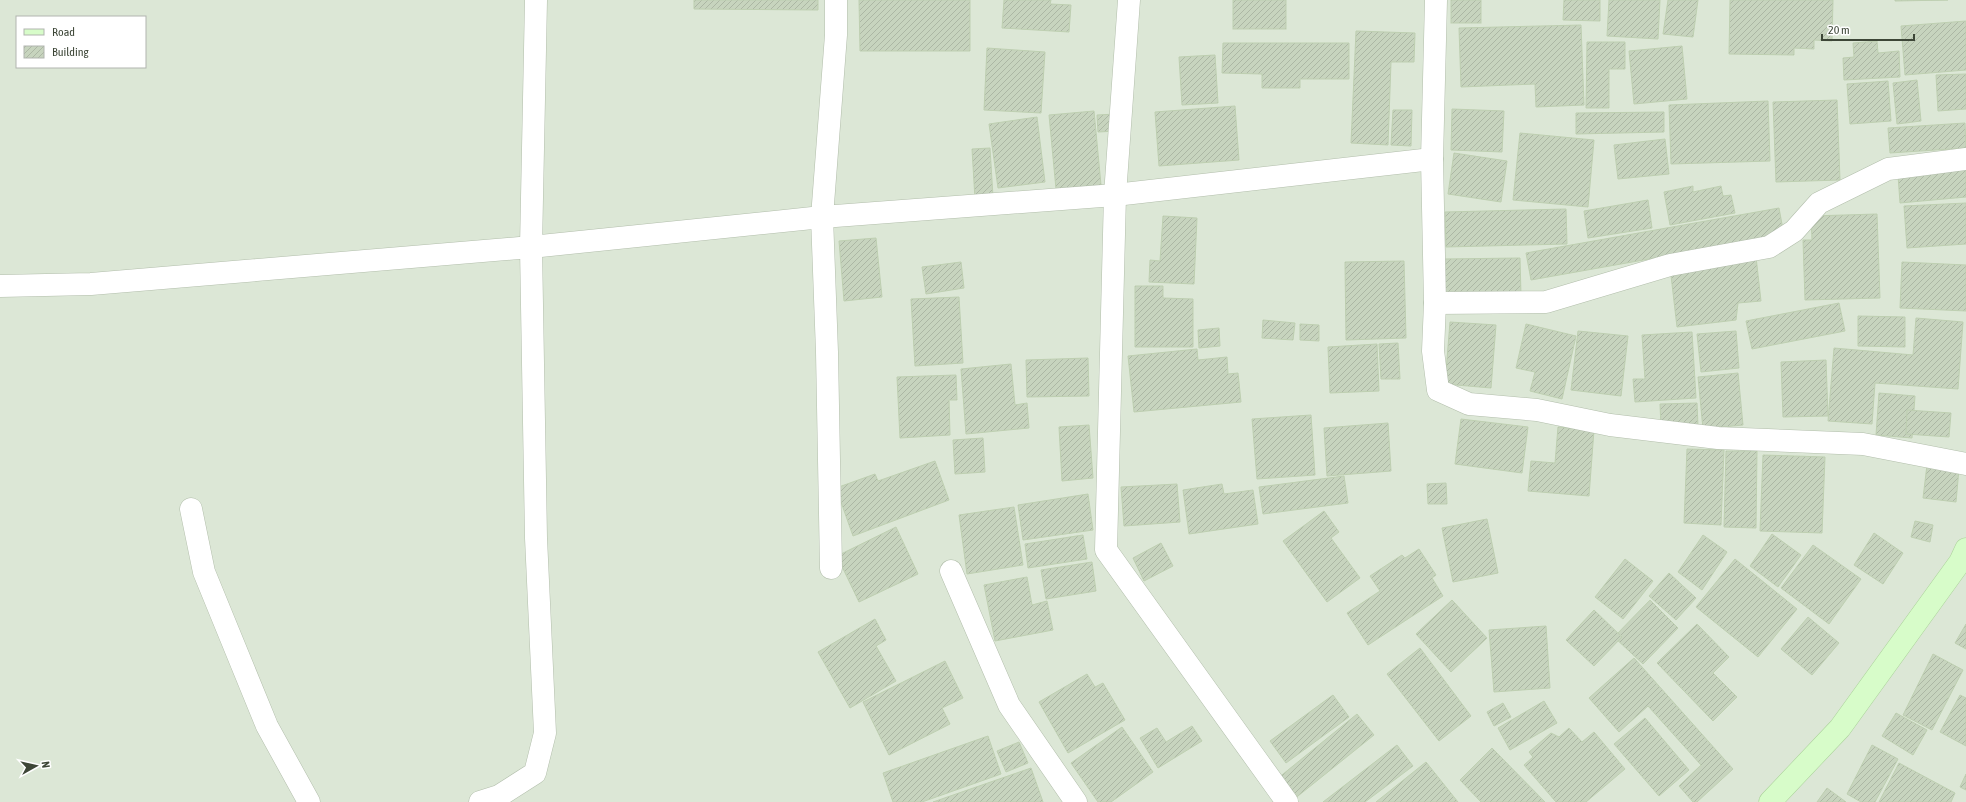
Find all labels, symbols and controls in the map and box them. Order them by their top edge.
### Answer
legend [16,16,146,68]
scale bar [1822,16,1914,42]
text: 20 m [1828,23,1850,37]
text: Road [52,25,75,39]
text: Building [52,45,90,59]
north arrow [16,746,56,786]
text: N [40,761,52,769]

